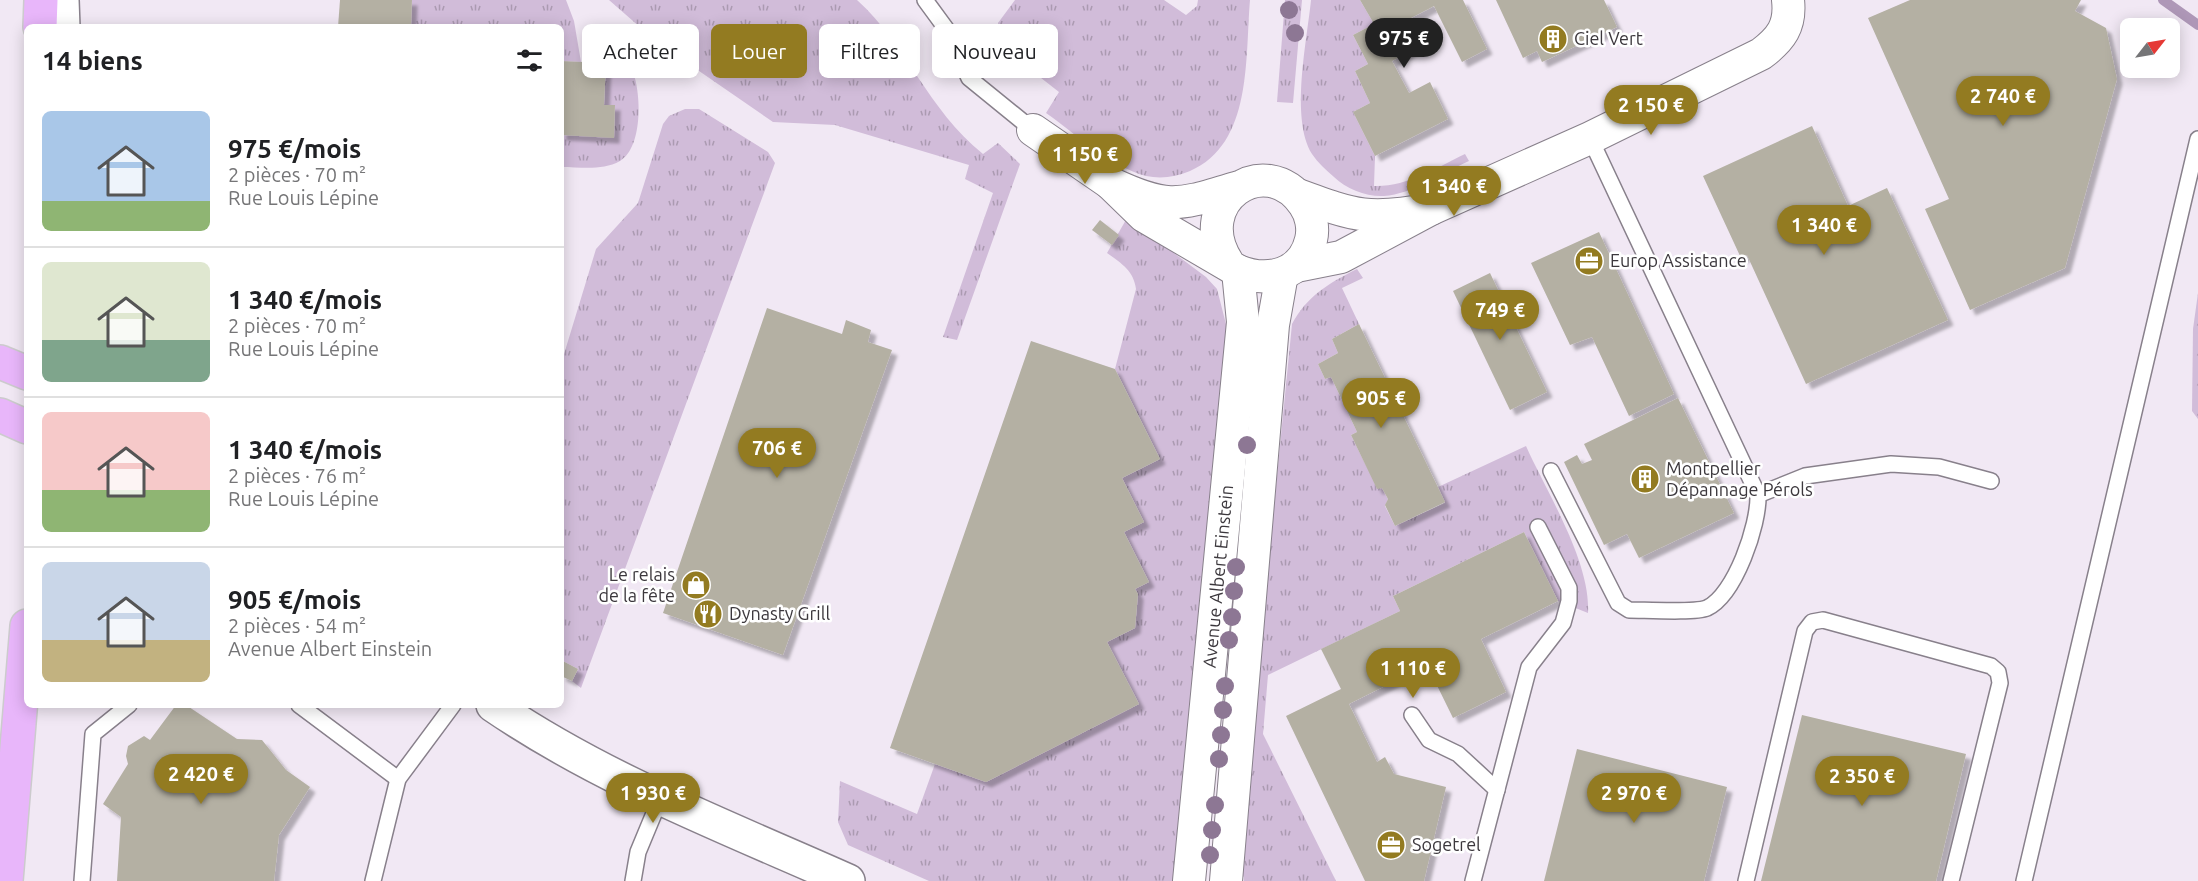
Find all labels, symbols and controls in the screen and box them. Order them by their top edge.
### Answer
pin: 975 € [1362,18,1446,69]
north arrow [2120,18,2180,78]
map controls [2120,18,2180,78]
building icon: Ciel Vert [1537,23,1569,55]
chip: Acheter [582,24,699,78]
chip: Louer [711,24,807,78]
chip: Filtres [819,24,920,78]
chip: Nouveau [932,24,1058,78]
text: 975 € [1379,26,1429,49]
place label: Ciel Vert [1574,28,1643,48]
icon: filters [513,44,546,77]
text: 14 biens [42,46,143,75]
pin: 2 740 € [1948,76,2058,127]
text: 2 740 € [1970,84,2036,107]
pin: 2 150 € [1596,85,1706,136]
text: 2 150 € [1618,93,1684,116]
text: 975 €/mois [228,134,361,163]
pin: 1 150 € [1030,134,1140,185]
icon: home [90,135,162,207]
text: 1 150 € [1052,142,1118,165]
text: 2 pièces · 70 m² [228,163,366,186]
pin: 1 340 € [1399,166,1509,217]
text: 1 340 € [1421,174,1487,197]
text: Rue Louis Lépine [228,186,379,209]
pin: 1 340 € [1769,205,1879,256]
text: 1 340 € [1791,213,1857,236]
office icon: Europ Assistance [1573,245,1605,277]
place label: Europ Assistance [1610,250,1747,270]
text: 1 340 €/mois [228,285,382,314]
icon: home [90,286,162,358]
pin: 749 € [1458,290,1542,341]
text: 749 € [1475,298,1525,321]
text: 2 pièces · 70 m² [228,314,366,337]
text: Rue Louis Lépine [228,337,379,360]
pin: 905 € [1339,378,1423,429]
text: 905 € [1356,386,1406,409]
pin: 706 € [735,428,819,479]
text: 1 340 €/mois [228,435,382,464]
icon: home [90,436,162,508]
text: 706 € [752,436,802,459]
place label: Montpellier Dépannage Pérols [1666,458,1813,499]
building icon: Montpellier Dépannage Pérols [1629,463,1661,495]
text: 2 pièces · 76 m² [228,464,366,487]
street label: Avenue Albert Einstein [1199,484,1236,669]
text: Rue Louis Lépine [228,487,379,510]
place label: Le relais de la fête [599,564,675,605]
shop icon: Le relais de la fête [680,569,712,601]
text: 905 €/mois [228,585,361,614]
icon: home [90,586,162,658]
restaurant icon: Dynasty Grill [692,598,724,630]
place label: Dynasty Grill [729,603,830,623]
text: 2 pièces · 54 m² [228,614,366,637]
text: Avenue Albert Einstein [228,637,432,660]
pin: 1 110 € [1358,648,1468,699]
text: 1 110 € [1380,656,1446,679]
pin: 2 420 € [146,754,256,805]
pin: 2 350 € [1807,756,1917,807]
text: 2 420 € [168,762,234,785]
text: 2 350 € [1829,764,1895,787]
pin: 1 930 € [598,773,708,824]
pin: 2 970 € [1579,773,1689,824]
text: 1 930 € [620,781,686,804]
text: 2 970 € [1601,781,1667,804]
office icon: Sogetrel [1375,829,1407,861]
place label: Sogetrel [1412,834,1481,854]

